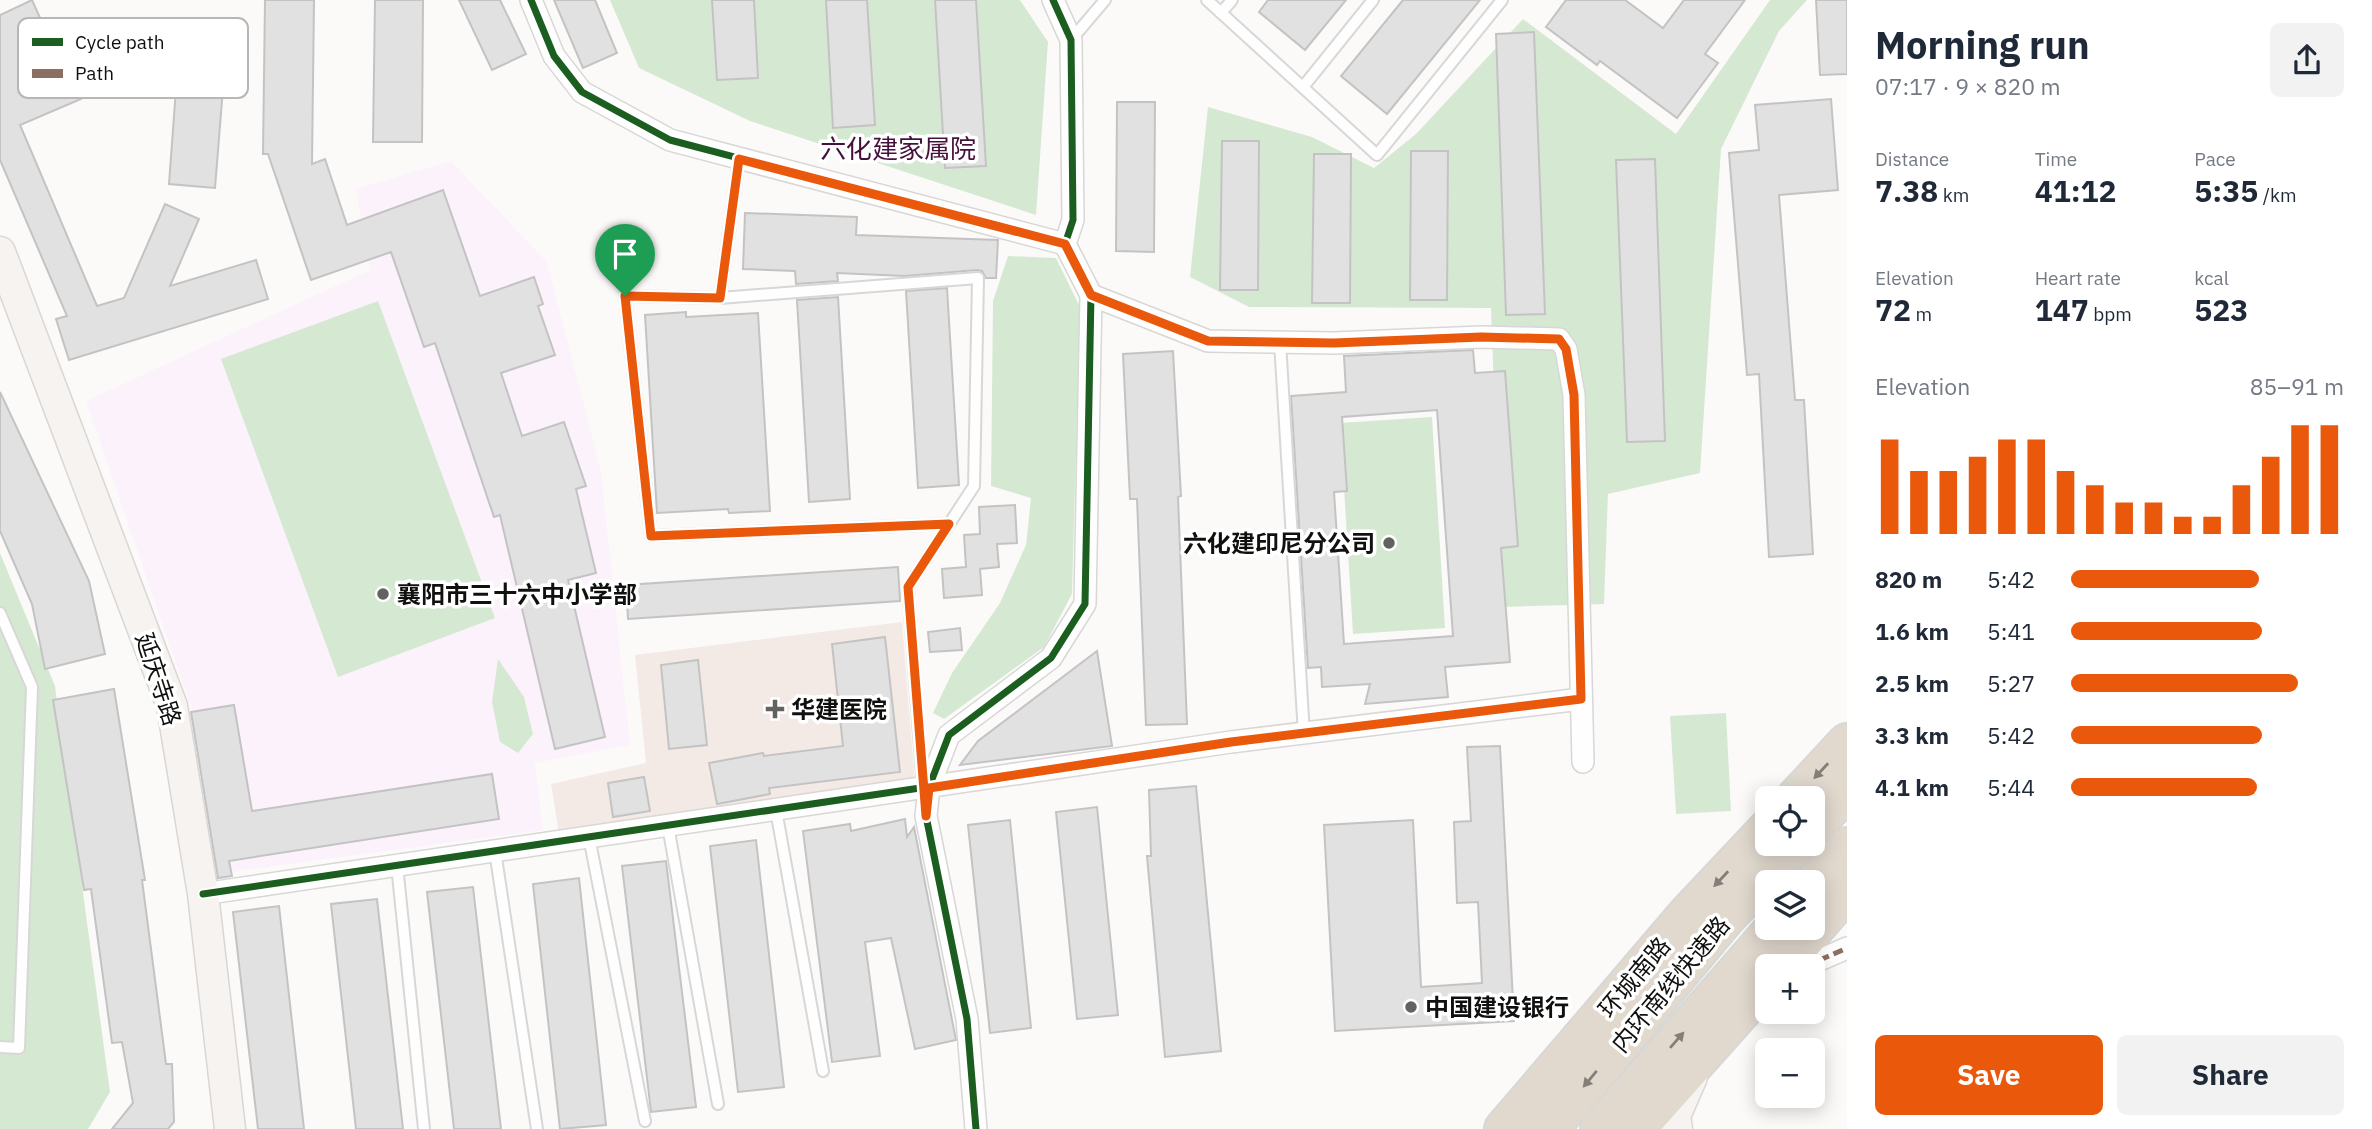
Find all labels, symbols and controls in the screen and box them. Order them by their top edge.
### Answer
legend [18,18,248,98]
text: Morning run [1875,20,2090,69]
button: share [2270,23,2344,97]
text: Cycle path [75,30,164,54]
text: Path [75,61,114,85]
text: 07:17 · 9 × 820 m [1875,71,2061,101]
district label: 六化建家属院 [820,131,976,165]
text: Distance [1875,147,1949,171]
text: Time [2035,147,2077,171]
text: Pace [2194,147,2236,171]
text: 7.38 [1875,171,1938,210]
text: 41:12 [2035,171,2117,210]
text: 5:35 [2194,171,2258,210]
text: km [1938,183,1969,207]
text: /km [2258,183,2297,207]
pin [595,224,655,296]
icon: arrive [606,235,644,273]
text: Elevation [1875,266,1954,290]
text: Heart rate [2035,266,2121,290]
text: kcal [2194,266,2229,290]
text: 72 [1875,290,1911,329]
text: 147 [2035,290,2089,329]
text: 523 [2194,290,2248,329]
text: m [1911,302,1932,326]
text: bpm [2089,302,2132,326]
text: Elevation [1875,371,1970,401]
text: 85–91 m [2250,371,2344,401]
place label: 六化建印尼分公司 [1183,527,1375,559]
marker: 六化建印尼分公司 [1381,535,1397,551]
text: 820 m [1875,564,1942,594]
text: 5:42 [1987,564,2035,594]
place label: 襄阳市三十六中小学部 [397,578,637,610]
marker: 襄阳市三十六中小学部 [375,586,391,602]
text: 1.6 km [1875,616,1949,646]
text: 5:41 [1987,616,2035,646]
street label: 延庆寺路 [129,628,189,730]
text: 2.5 km [1875,668,1949,698]
text: 5:27 [1987,668,2035,698]
place label: 华建医院 [791,693,887,725]
marker: 华建医院 [765,699,785,719]
text: 3.3 km [1875,720,1949,750]
text: 5:42 [1987,720,2035,750]
one-way arrow [1814,762,1830,779]
text: 4.1 km [1875,772,1949,802]
text: 5:44 [1987,772,2035,802]
map controls [1755,786,1825,1108]
button: locate [1755,786,1825,856]
one-way arrow [1713,870,1729,888]
button: layers [1755,870,1825,940]
street label: 内环南线快速路 [1604,909,1736,1059]
street label: 环城南路 [1591,930,1677,1024]
button: + [1755,954,1825,1024]
place label: 中国建设银行 [1425,991,1569,1023]
marker: 中国建设银行 [1403,999,1419,1015]
one-way arrow [1669,1032,1684,1049]
button: Save [1875,1035,2103,1115]
button: Share [2117,1035,2344,1115]
button: − [1755,1038,1825,1108]
one-way arrow [1583,1070,1598,1088]

